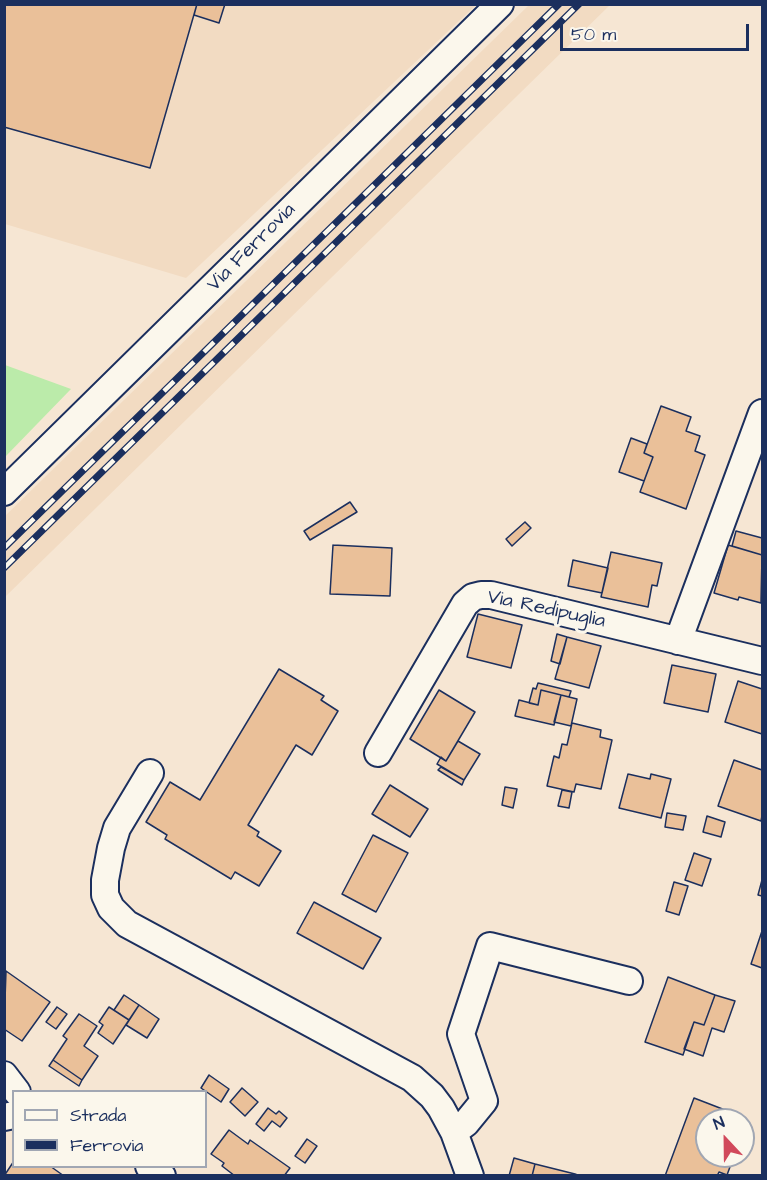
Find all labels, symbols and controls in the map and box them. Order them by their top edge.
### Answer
scale bar [563,12,752,50]
text: 50 m [571,22,616,47]
street label: Via Ferrovia [203,199,301,297]
street label: Via Redipuglia [485,586,607,634]
legend [12,1090,207,1168]
text: Strada [70,1103,126,1128]
north arrow [695,1108,755,1168]
text: N [710,1111,728,1135]
text: Ferrovia [70,1133,143,1158]

